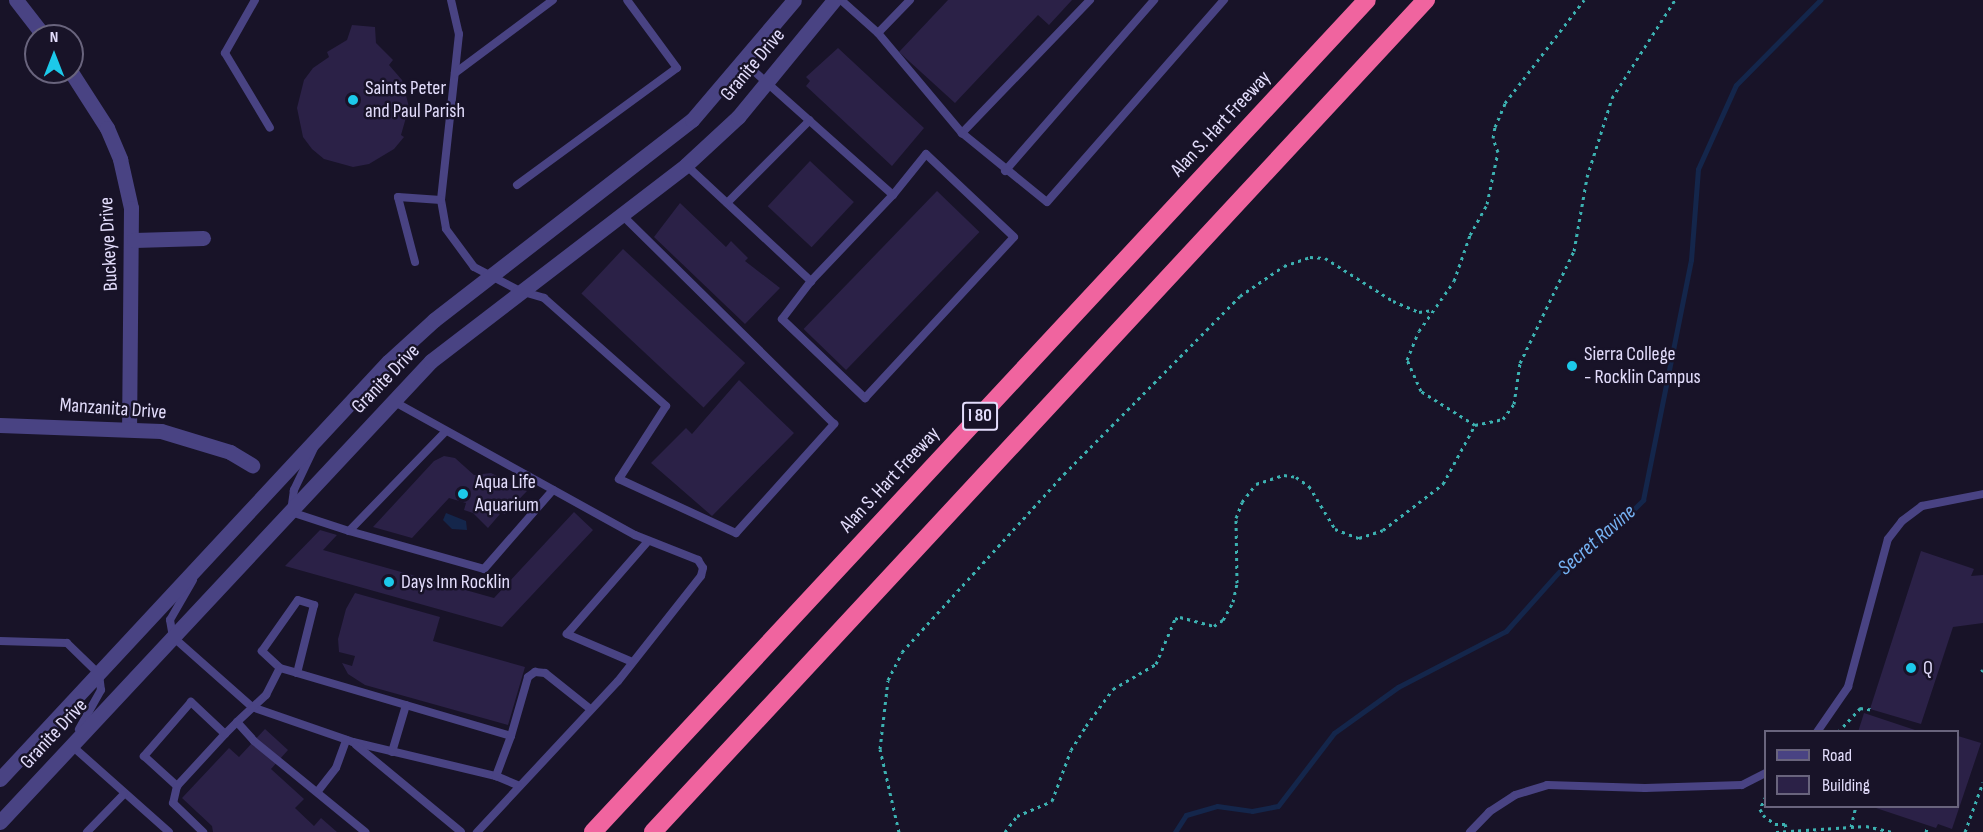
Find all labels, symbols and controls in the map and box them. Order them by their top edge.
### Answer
north arrow [24,24,84,84]
street label: Granite Drive [716,24,790,106]
text: N [50,28,58,47]
street label: Alan S. Hart Freeway [1166,66,1276,182]
place label: Saints Peter and Paul Parish [365,77,465,124]
marker: Saints Peter and Paul Parish [346,93,360,107]
street label: Buckeye Drive [95,196,123,292]
street label: Granite Drive [347,339,425,419]
place label: Sierra College - Rocklin Campus [1584,342,1701,389]
marker: Sierra College - Rocklin Campus [1565,359,1579,373]
street label: Manzanita Drive [59,393,167,425]
road number: I 80 [962,401,998,431]
street label: Alan S. Hart Freeway [835,422,945,538]
place label: Aqua Life Aquarium [475,470,539,517]
marker: Aqua Life Aquarium [456,487,470,501]
water label: Secret Ravine [1553,499,1641,581]
place label: Days Inn Rocklin [401,570,510,594]
marker: Days Inn Rocklin [382,575,396,589]
place label: Q [1923,656,1933,680]
marker: Q [1904,661,1918,675]
street label: Granite Drive [15,694,93,774]
legend [1764,730,1959,808]
text: Road [1822,745,1852,766]
text: Building [1822,775,1870,796]

